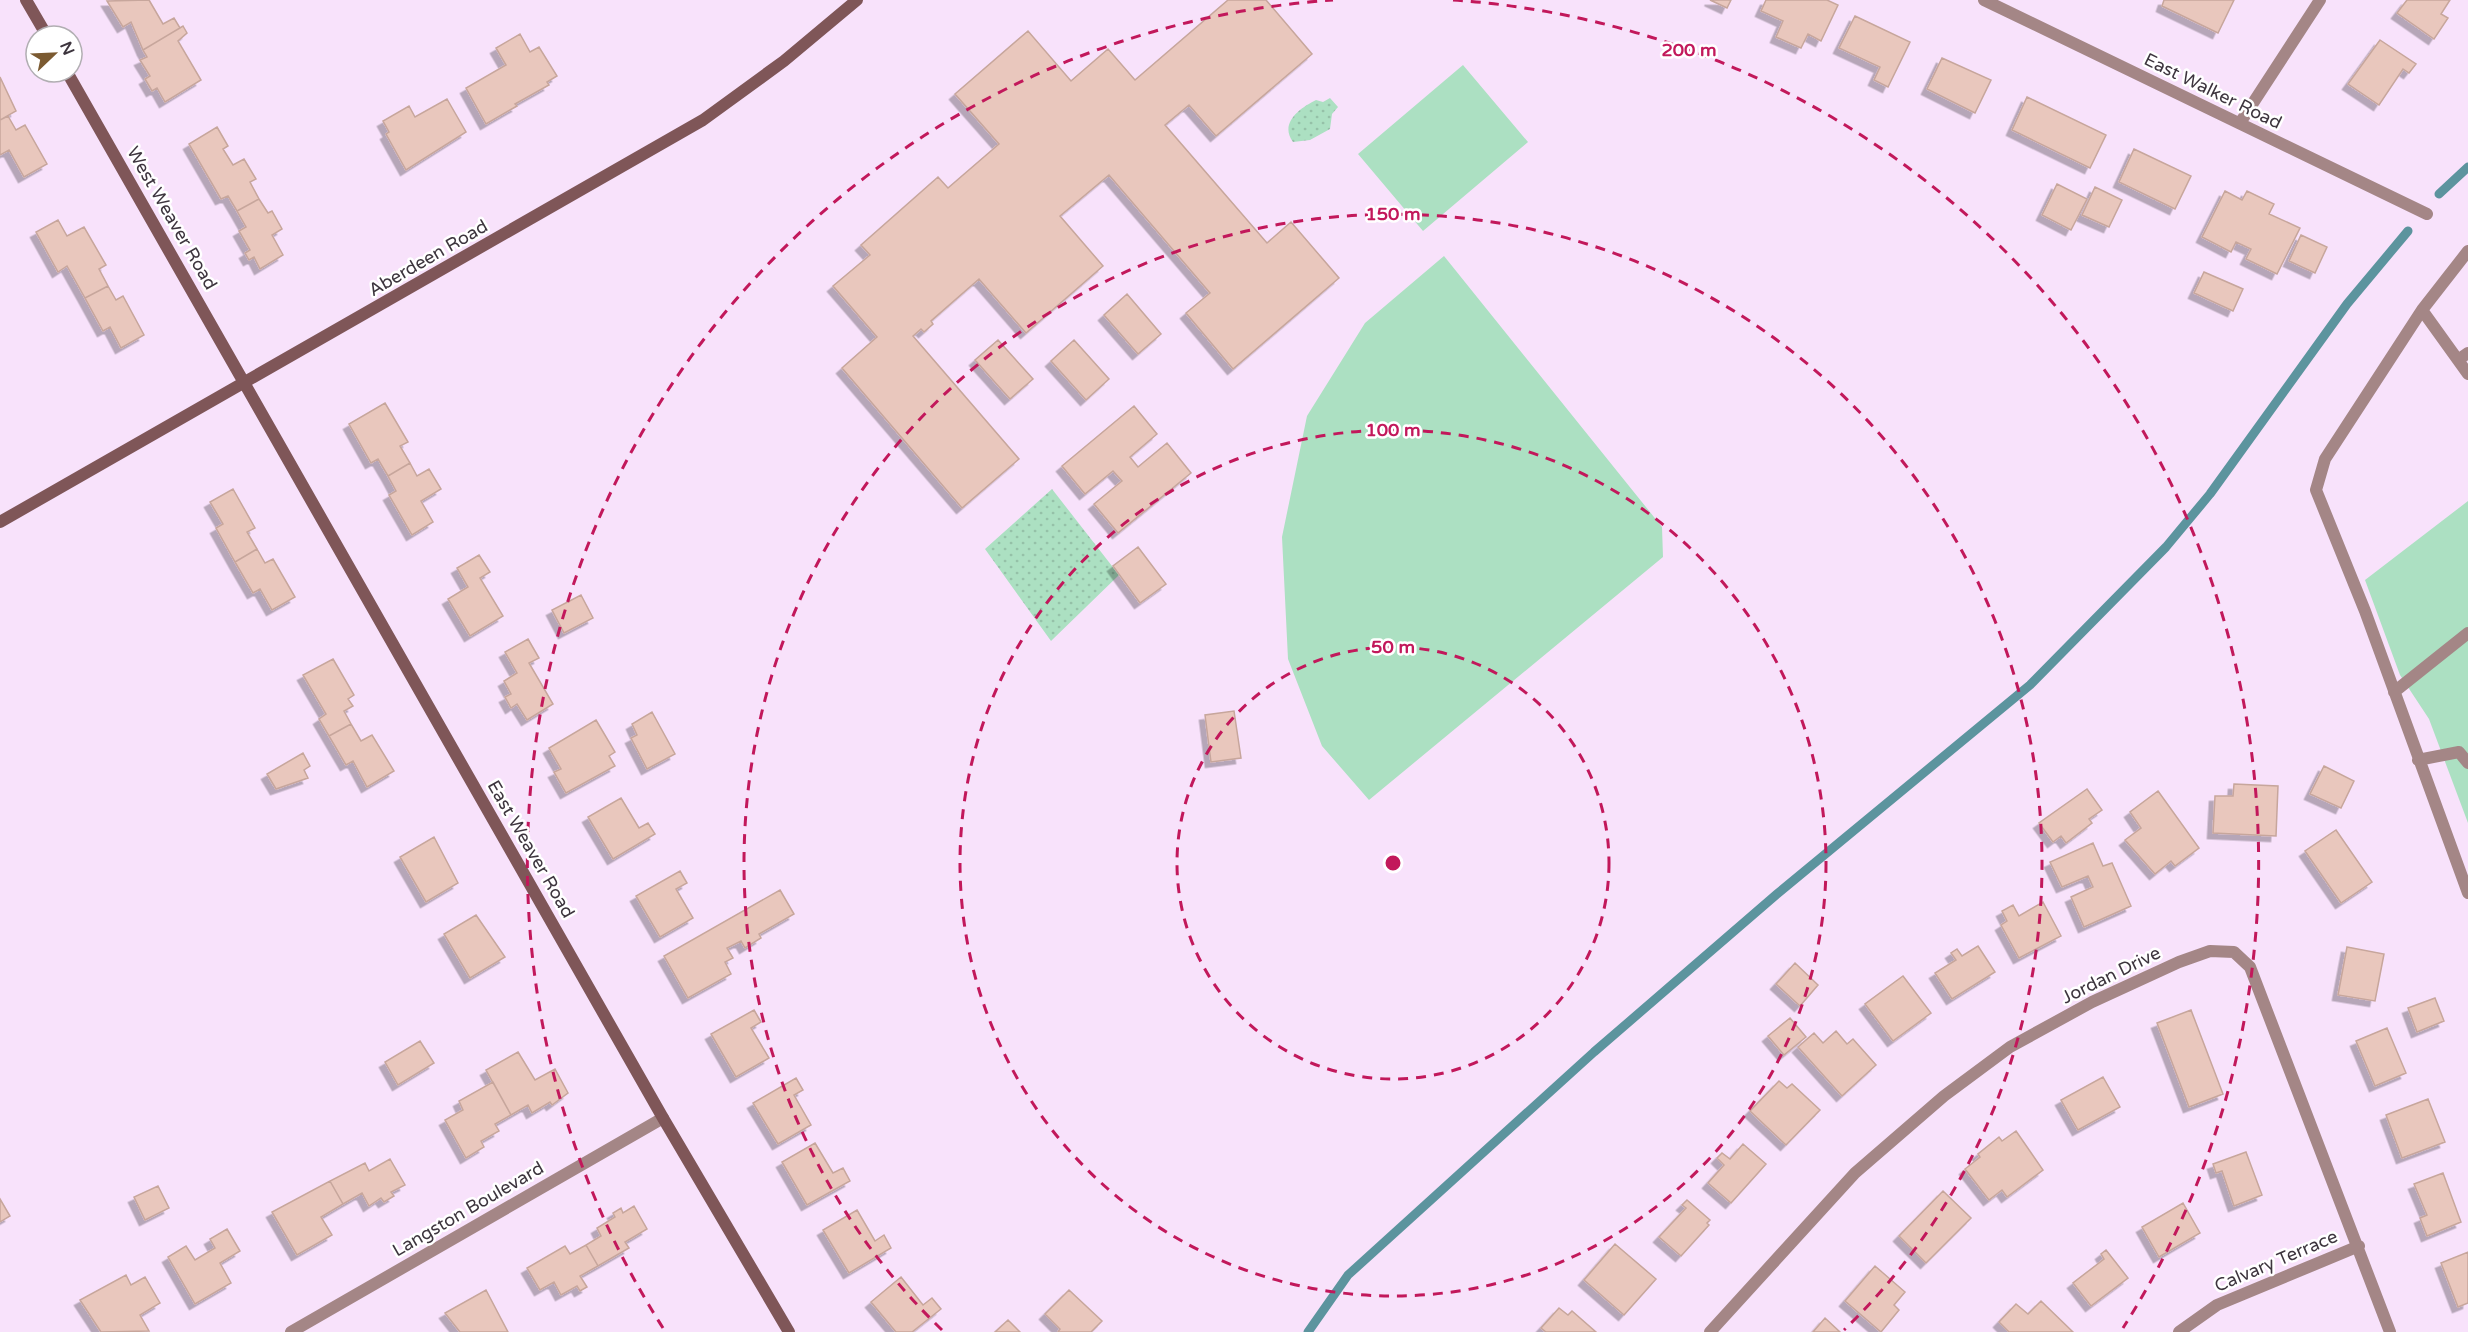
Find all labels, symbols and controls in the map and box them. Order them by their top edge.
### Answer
north arrow [24,24,84,84]
text: N [55,39,79,58]
text: 200 m [1661,39,1717,61]
street label: East Walker Road [2141,48,2285,134]
street label: West Weaver Road [122,143,222,293]
text: 150 m [1365,203,1421,225]
street label: Aberdeen Road [364,215,492,301]
text: 100 m [1365,419,1421,441]
text: 50 m [1371,636,1415,658]
street label: East Weaver Road [483,776,579,922]
centre of rings [1383,853,1403,873]
street label: Jordan Drive [2058,942,2164,1008]
street label: Langston Boulevard [388,1157,548,1261]
street label: Calvary Terrace [2211,1225,2341,1297]

